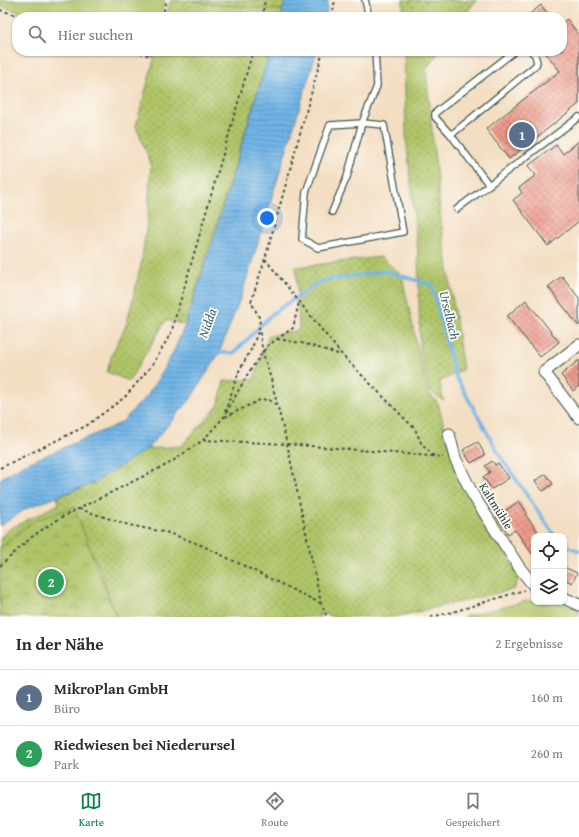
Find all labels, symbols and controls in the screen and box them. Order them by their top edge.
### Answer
search box [12,12,567,56]
icon: search [26,23,48,45]
text: Hier suchen [58,24,133,45]
pin: 1 [509,120,535,150]
your location [257,208,277,228]
water label: Urselbach [434,289,465,342]
water label: Nidda [193,306,221,340]
street label: Kaltmühle [475,479,518,533]
map controls [531,533,567,605]
button: locate [531,533,567,569]
pin: 2 [38,567,64,597]
button: layers [531,569,567,605]
text: In der Nähe [16,631,104,656]
text: 2 Ergebnisse [495,634,563,653]
text: MikroPlan GmbH [54,678,169,699]
text: 1 [26,688,32,707]
text: 160 m [531,688,563,707]
text: Büro [54,699,80,718]
text: Riedwiesen bei Niederursel [54,734,235,755]
text: 2 [26,744,32,763]
text: 260 m [531,744,563,763]
text: Park [54,755,79,774]
tab: Karte [79,790,104,830]
tab: Route [261,790,288,830]
tab: Gespeichert [446,790,500,830]

